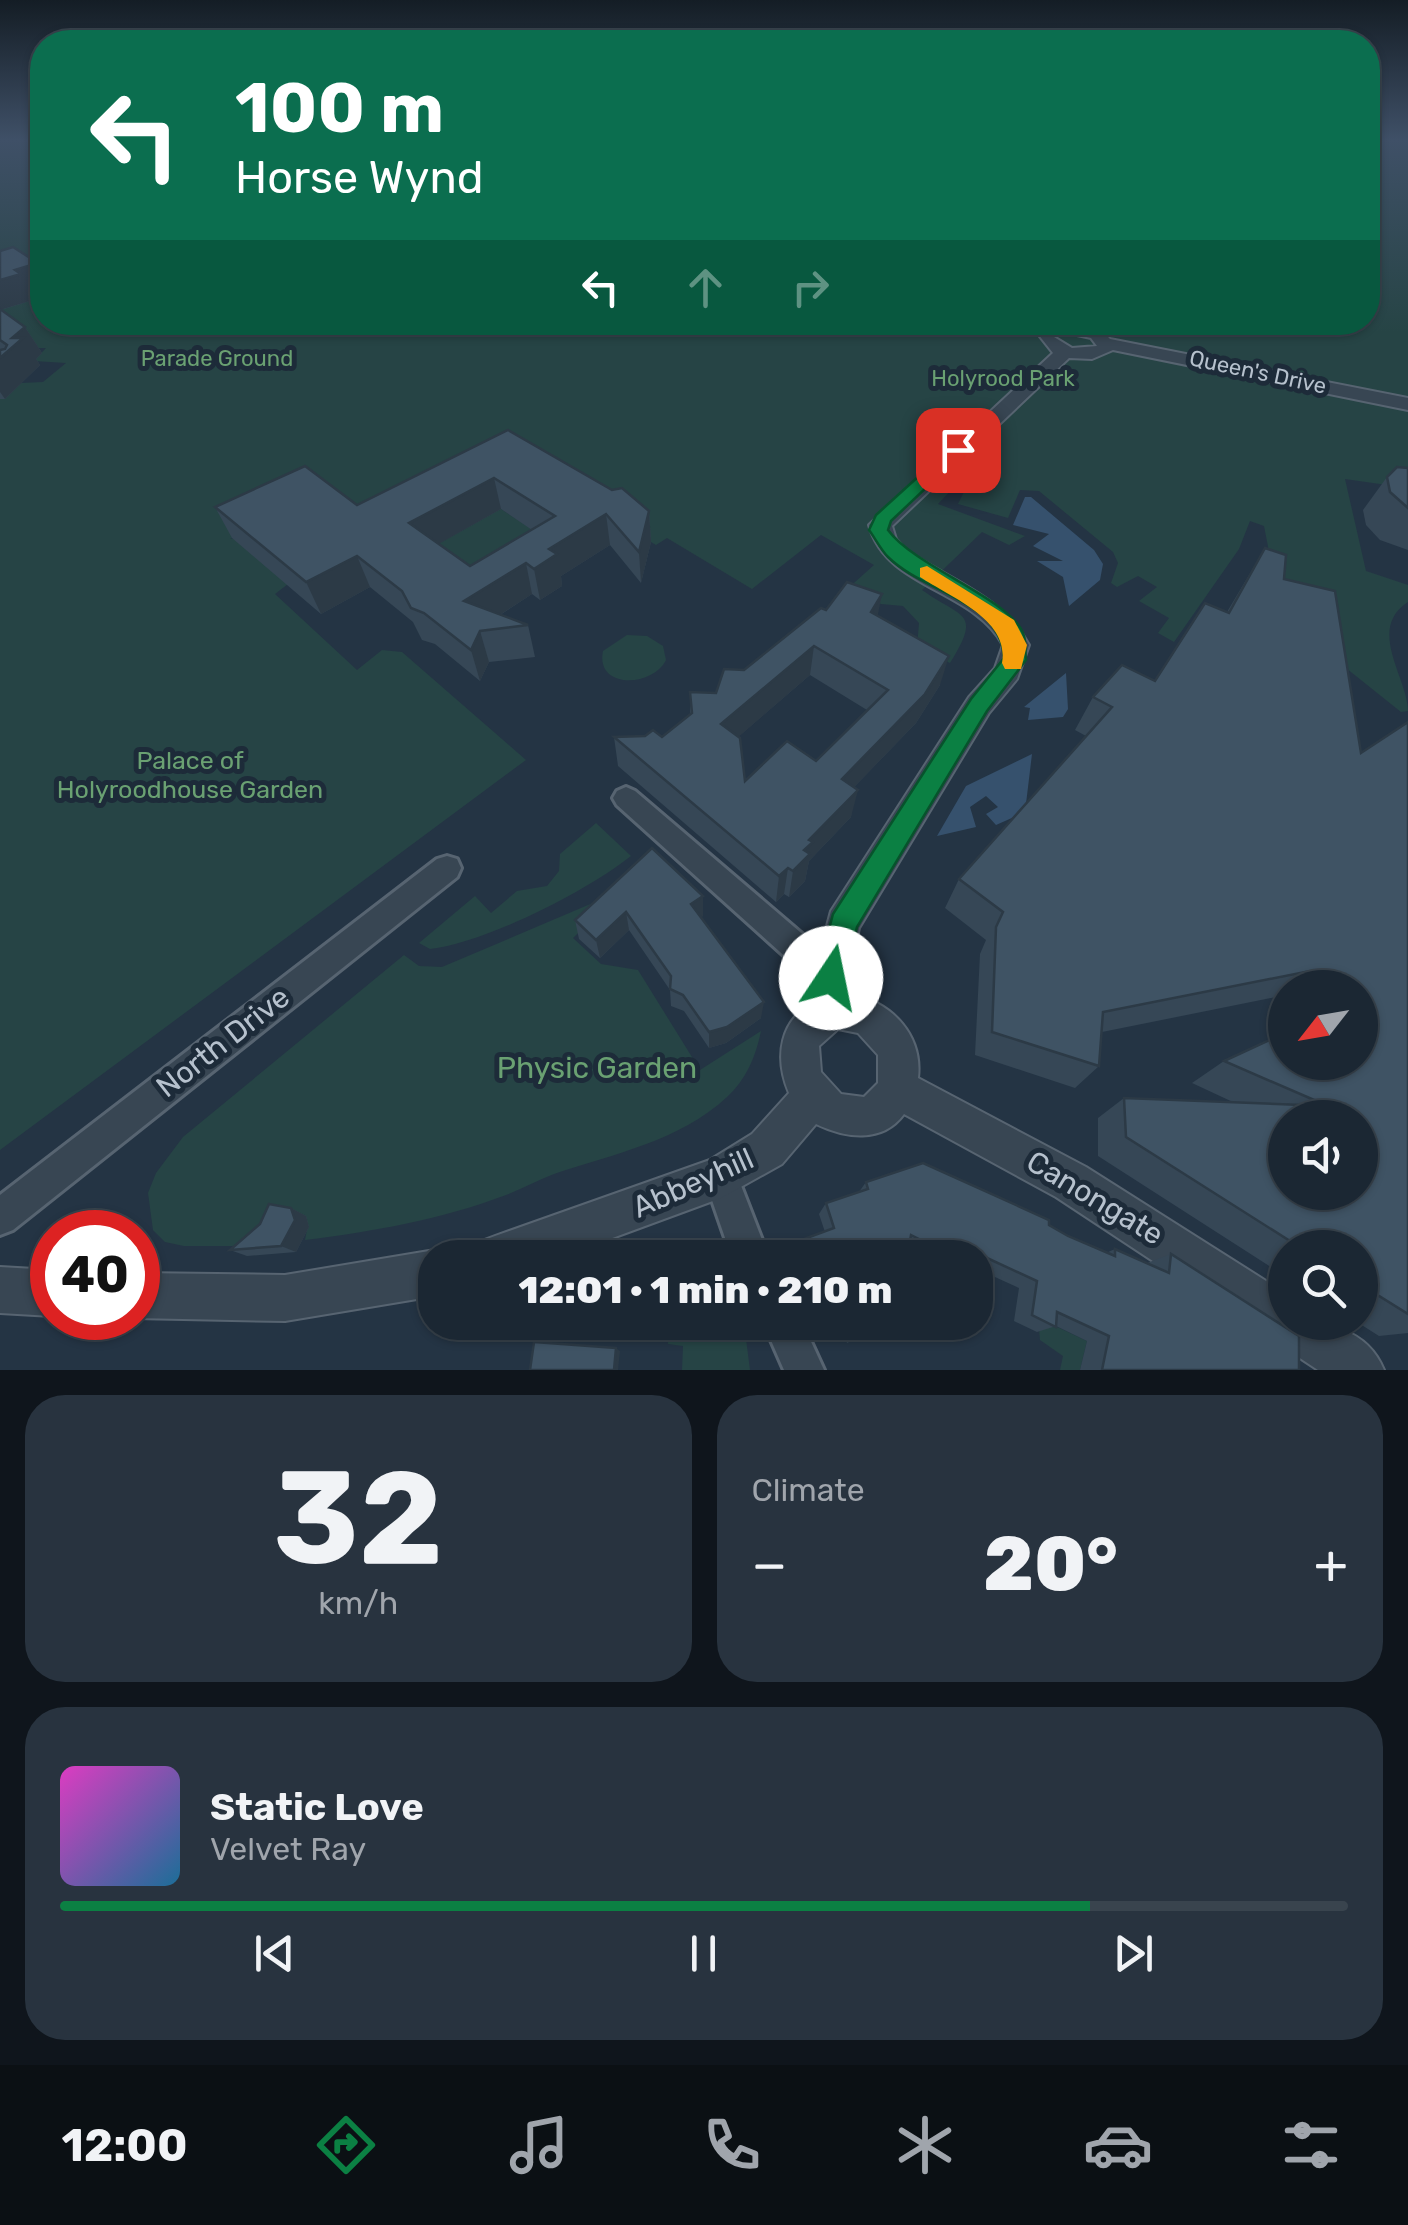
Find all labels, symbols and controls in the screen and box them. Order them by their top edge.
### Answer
text: 100 m [235,67,444,150]
icon: left [70,70,200,200]
text: Horse Wynd [235,151,483,204]
icon: left [573,260,628,315]
icon: ahead [678,260,733,315]
icon: right [783,260,838,315]
street label: Queen's Drive [1187,344,1329,400]
park label: Parade Ground [141,345,293,372]
park label: Holyrood Park [931,365,1075,392]
pin [916,408,1001,493]
icon: arrive [931,423,986,478]
park label: Palace of Holyroodhouse Garden [57,746,323,804]
position arrow [779,926,883,1030]
north arrow [1268,970,1378,1080]
map controls [1268,970,1378,1340]
street label: North Drive [149,979,297,1105]
park label: Physic Garden [497,1050,697,1086]
button: sound [1268,1100,1378,1210]
street label: Abbeyhill [627,1140,759,1226]
street label: Canongate [1020,1143,1170,1253]
speed limit sign: 40 [30,1210,160,1340]
button: search [1268,1230,1378,1340]
text: 12:01 · 1 min · 210 m [518,1267,893,1313]
text: 32 [273,1441,443,1596]
text: Climate [752,1471,865,1509]
text: 20° [983,1520,1118,1609]
text: − [752,1532,787,1597]
text: + [1314,1532,1348,1597]
text: km/h [318,1584,398,1622]
text: Static Love [210,1784,424,1830]
text: Velvet Ray [210,1830,366,1868]
icon: previous [247,1926,302,1981]
icon: pause [676,1926,731,1981]
icon: next [1106,1926,1161,1981]
icon: directions [311,2110,381,2180]
icon: music [504,2110,574,2180]
icon: phone [697,2110,767,2180]
icon: climate [890,2110,960,2180]
icon: car [1083,2110,1153,2180]
icon: filters [1276,2110,1346,2180]
text: 12:00 [62,2119,188,2172]

